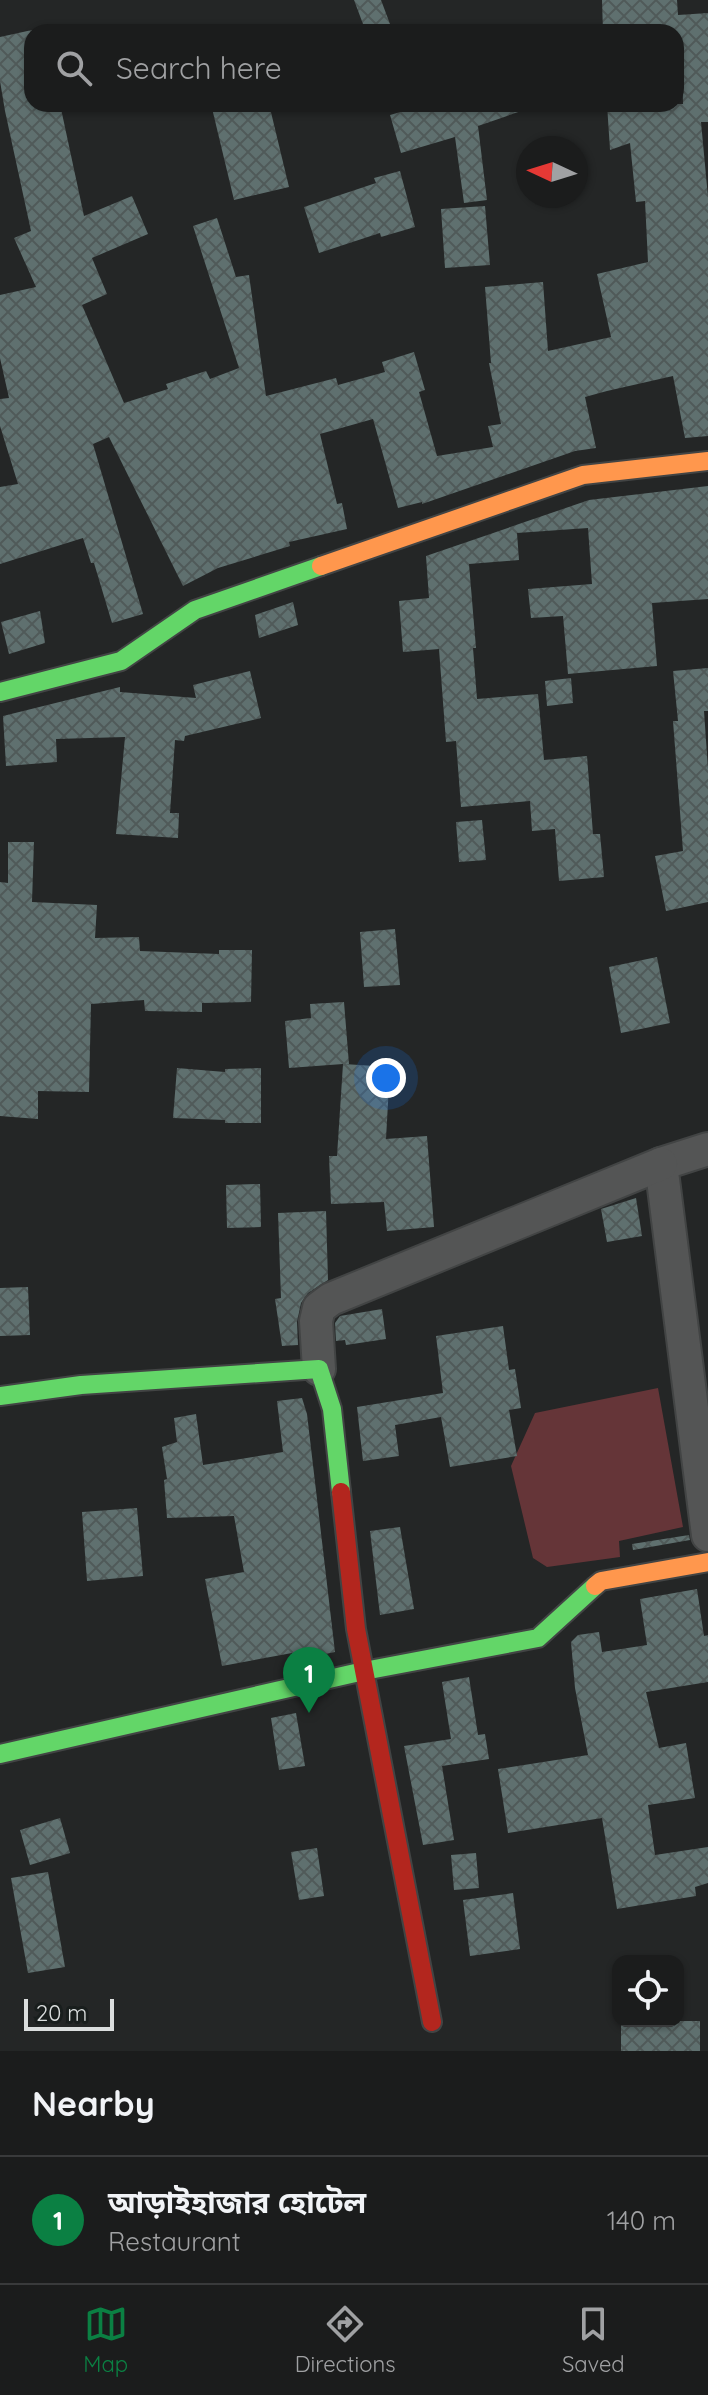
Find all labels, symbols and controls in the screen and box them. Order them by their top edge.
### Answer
search box [24,24,684,112]
icon: search [52,46,96,90]
text: Search here [116,49,282,87]
north arrow [516,136,588,208]
your location [366,1058,406,1098]
pin: 1 [283,1647,335,1713]
map controls [612,1955,684,2027]
button: locate [612,1955,684,2027]
scale bar [24,1995,114,2031]
text: 20 m [36,1999,87,2027]
text: Nearby [32,2082,155,2125]
text: আড়াইহাজার হোটেল [108,2183,366,2221]
text: 1 [53,2204,63,2237]
text: 140 m [607,2204,676,2237]
text: Restaurant [108,2225,241,2258]
tab: Map [83,2302,128,2378]
tab: Directions [295,2302,395,2378]
tab: Saved [562,2302,625,2378]

